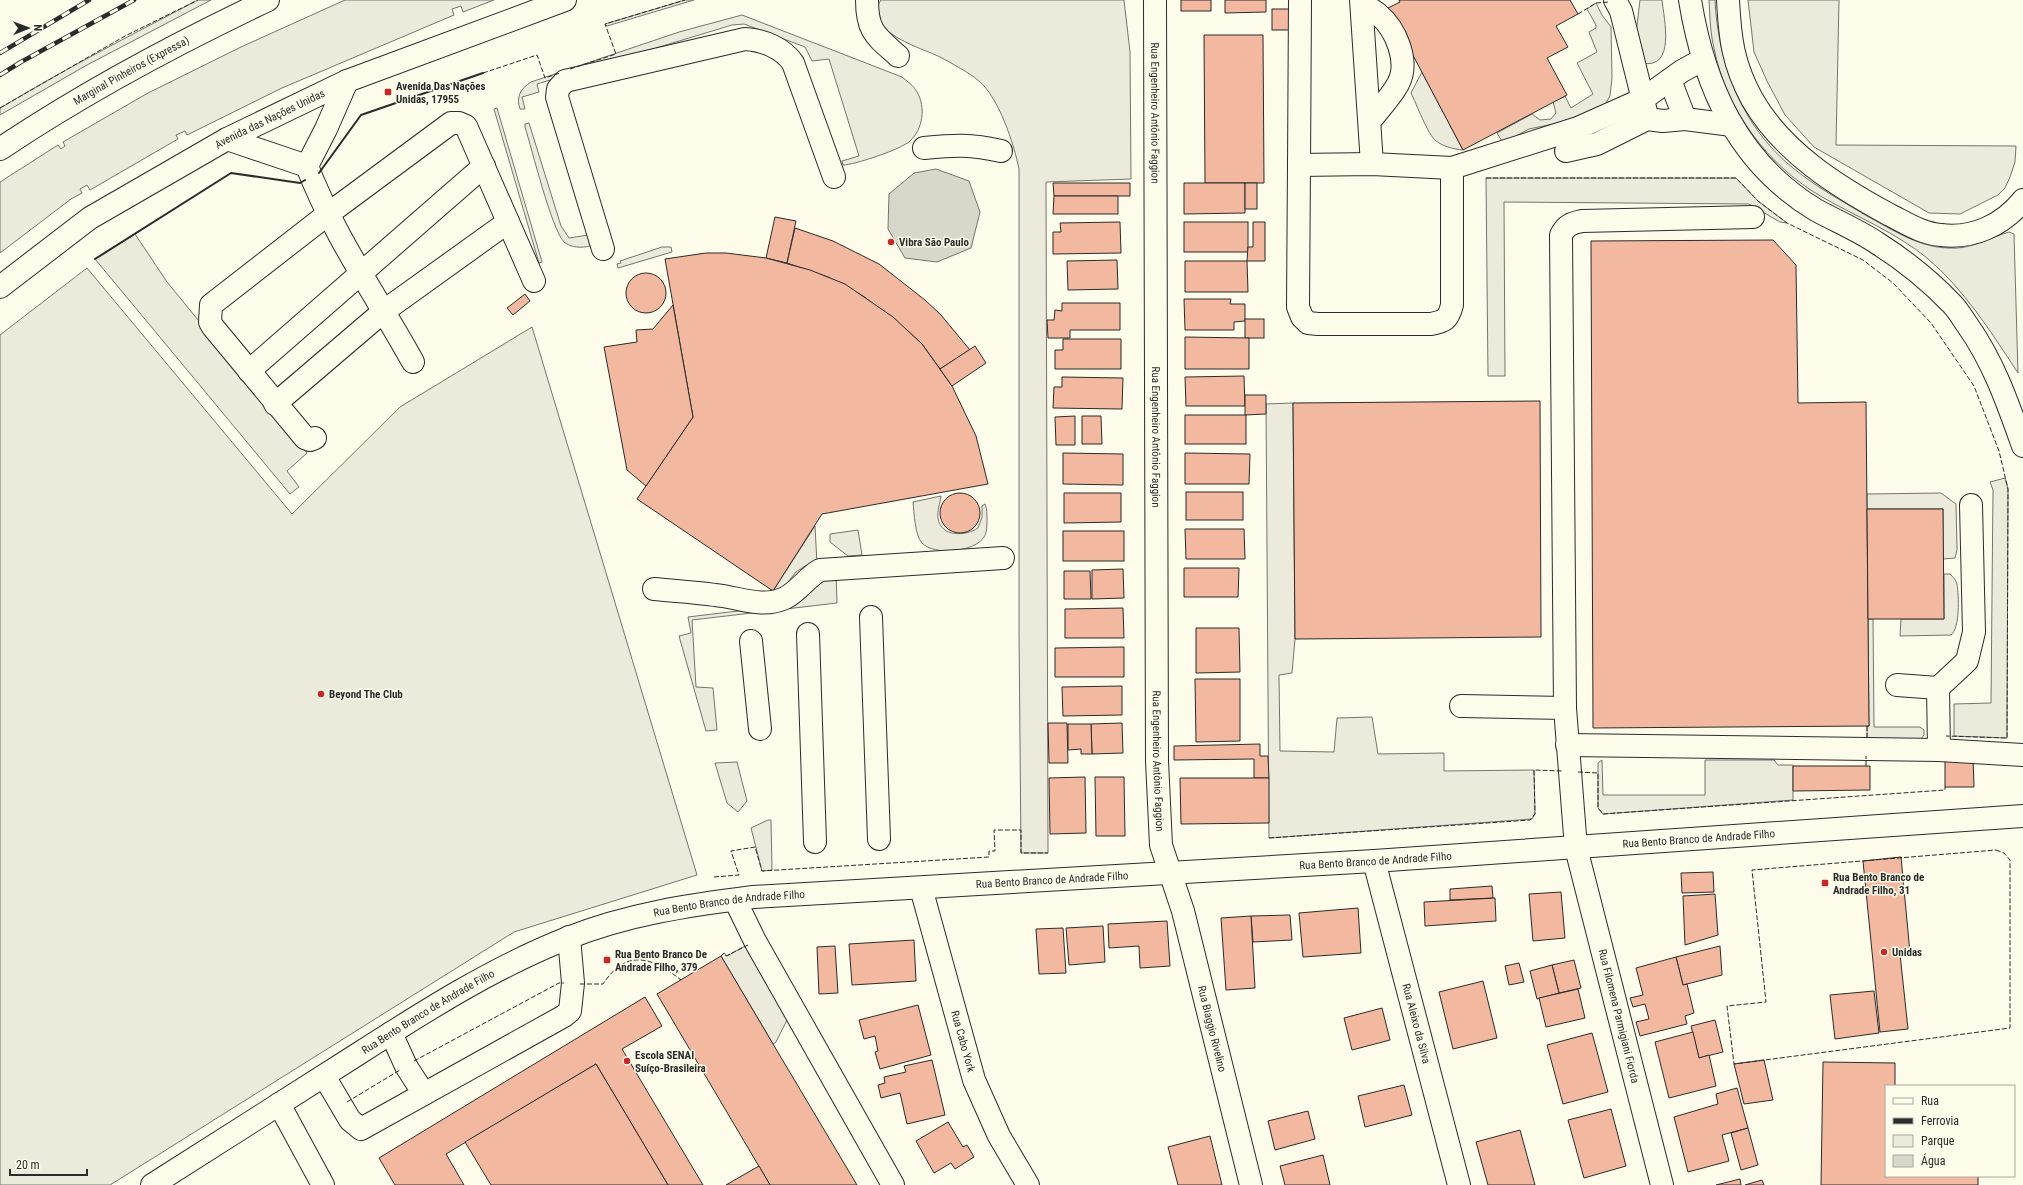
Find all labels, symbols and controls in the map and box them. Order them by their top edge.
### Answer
north arrow [8,8,48,48]
text: N [31,24,44,32]
street label: Marginal Pinheiros (Expressa) [71,34,192,108]
street label: Rua Engenheiro Antônio Faggion [1148,43,1161,183]
place label: Avenida Das Nações Unidas, 17955 [396,80,485,106]
street label: Avenida das Nações Unidas [213,87,327,151]
marker: Avenida Das Nações Unidas, 17955 [383,87,393,97]
place label: Vibra São Paulo [899,236,969,249]
marker: Vibra São Paulo [886,237,896,247]
street label: Rua Engenheiro Antônio Faggion [1149,367,1162,507]
place label: Beyond The Club [329,688,403,701]
marker: Beyond The Club [316,689,326,699]
street label: Rua Engenheiro Antônio Faggion [1150,691,1166,832]
street label: Rua Bento Branco de Andrade Filho [1622,827,1776,851]
street label: Rua Bento Branco de Andrade Filho [1299,850,1453,872]
street label: Rua Bento Branco de Andrade Filho [975,869,1129,891]
place label: Rua Bento Branco de Andrade Filho, 31 [1833,871,1924,897]
marker: Rua Bento Branco de Andrade Filho, 31 [1820,878,1830,888]
street label: Rua Bento Branco de Andrade Filho [652,888,806,920]
place label: Unidas [1892,946,1922,959]
marker: Unidas [1879,947,1889,957]
place label: Rua Bento Branco De Andrade Filho, 379 [615,948,707,974]
street label: Rua Filomena Parmigiani Fiorda [1596,948,1641,1085]
marker: Rua Bento Branco De Andrade Filho, 379 [602,955,612,965]
street label: Rua Bento Branco de Andrade Filho [359,967,497,1057]
street label: Rua Aleixo da Silva [1399,982,1433,1065]
street label: Rua Biaggio Rivelino [1195,984,1229,1074]
street label: Rua Cabo York [948,1009,978,1074]
place label: Escola SENAI Suíço-Brasileira [635,1049,706,1075]
marker: Escola SENAI Suíço-Brasileira [622,1056,632,1066]
legend [1885,1085,2015,1177]
text: Rua [1921,1094,1939,1108]
text: Ferrovia [1921,1114,1959,1128]
text: Parque [1921,1134,1955,1148]
scale bar [10,1151,87,1177]
text: Água [1921,1153,1946,1168]
text: 20 m [16,1158,40,1172]

